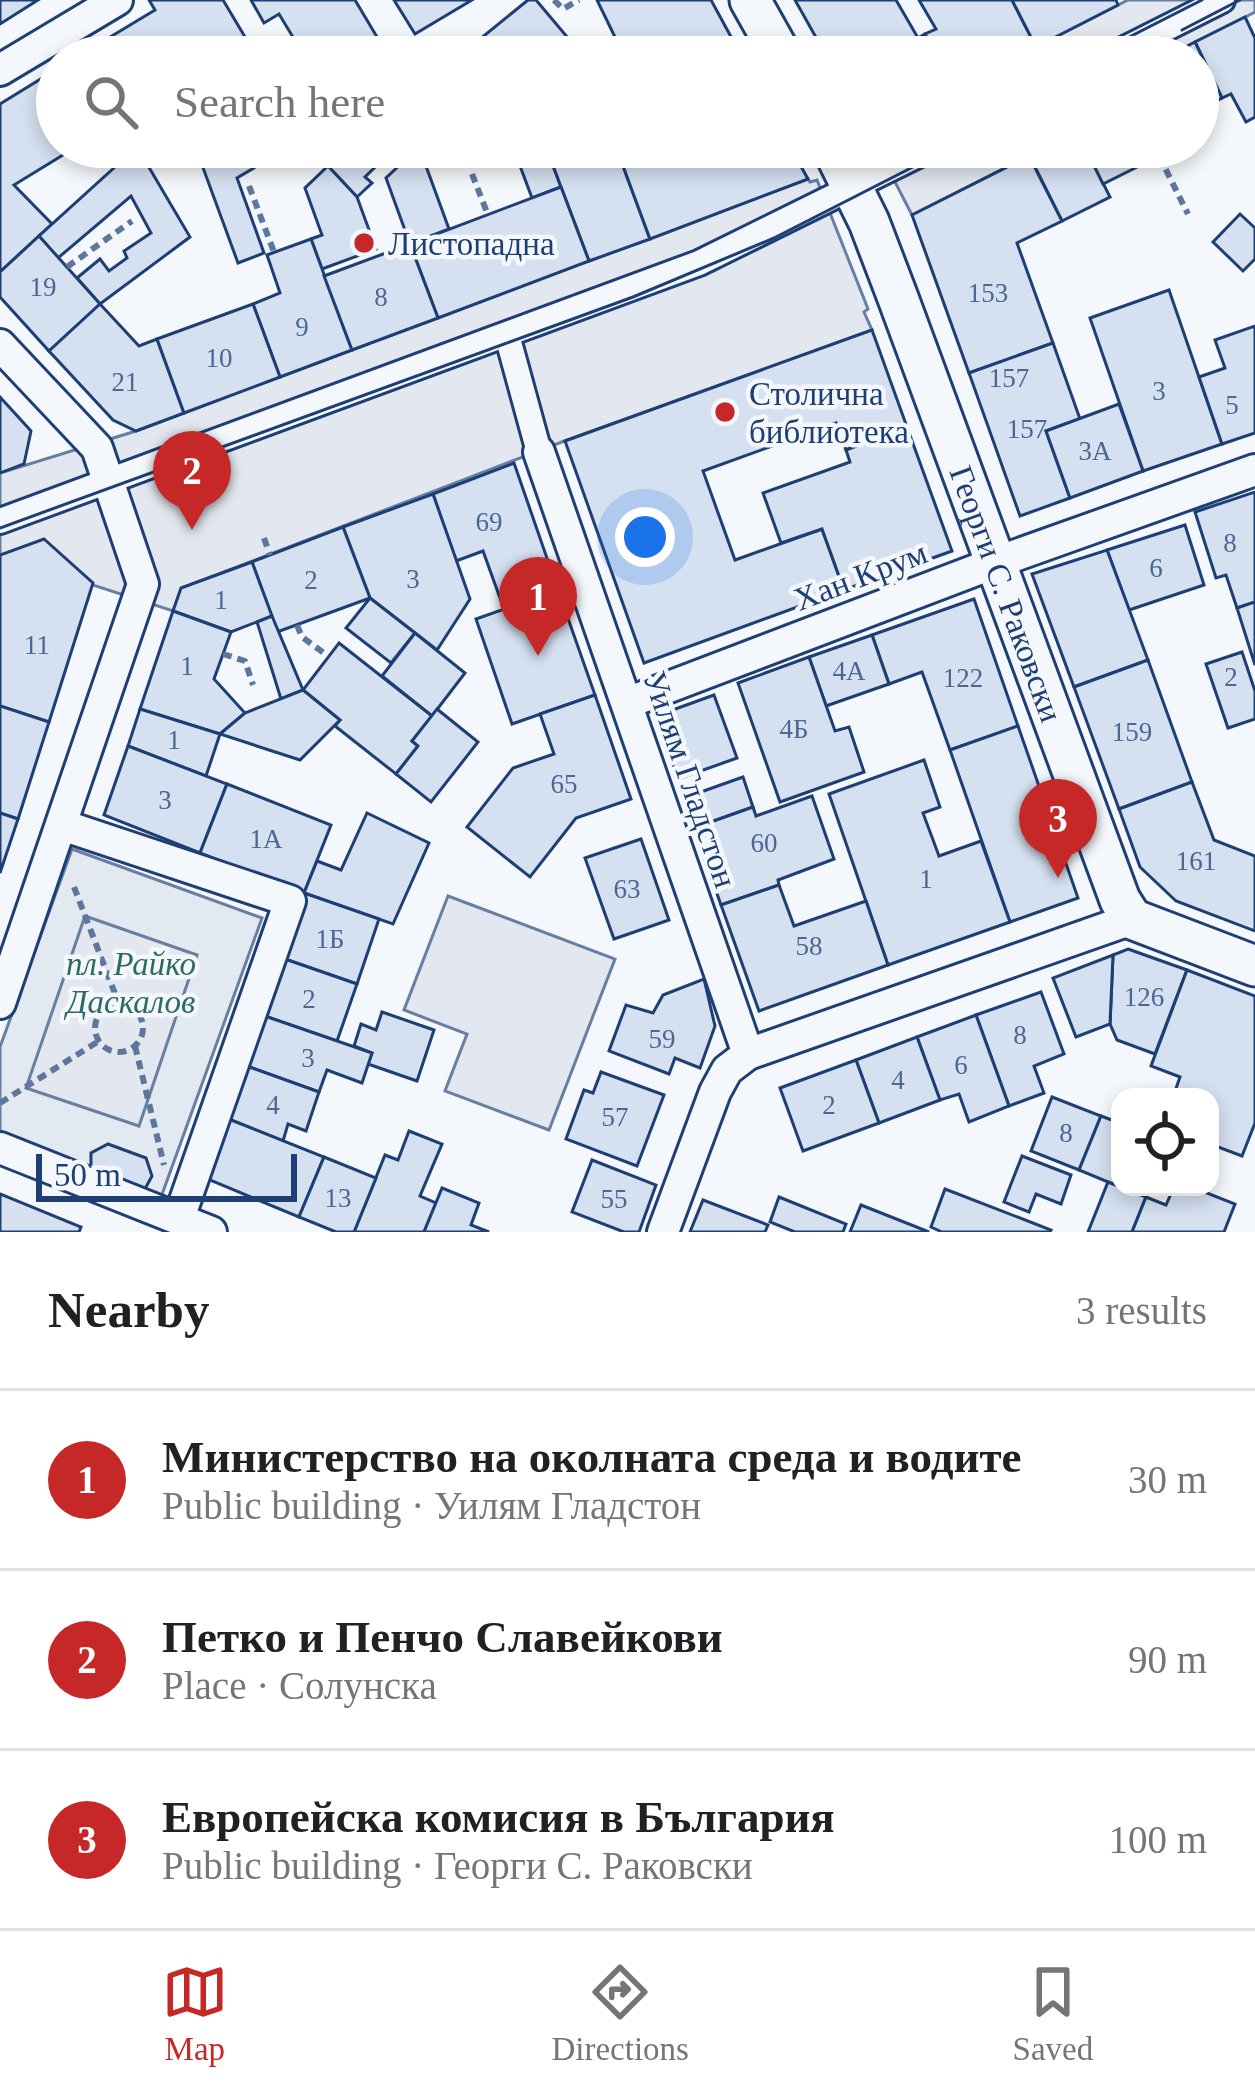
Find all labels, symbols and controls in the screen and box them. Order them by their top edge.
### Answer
search box [36,36,1219,168]
icon: search [78,69,144,135]
text: Search here [174,77,385,127]
place label: Листопадна [388,226,555,262]
marker: Листопадна [351,230,377,256]
house number: 19 [30,272,57,302]
house number: 153 [968,278,1008,308]
house number: 8 [374,282,388,312]
house number: 9 [295,312,309,342]
house number: 10 [206,343,233,373]
house number: 157 [989,363,1029,393]
house number: 21 [112,367,139,397]
place label: Столична библиотека [749,376,909,450]
house number: 3 [1152,376,1166,406]
house number: 5 [1225,390,1239,420]
marker: Столична библиотека [712,399,738,425]
house number: 157 [1007,414,1047,444]
pin: 2 [153,431,231,530]
house number: 3А [1079,436,1112,466]
street label: Георги С. Раковски [942,461,1070,727]
house number: 69 [476,507,503,537]
your location [615,507,675,567]
house number: 8 [1223,528,1237,558]
street label: Хан Крум [789,534,932,618]
house number: 6 [1149,553,1163,583]
pin: 1 [499,557,577,656]
house number: 3 [406,564,420,594]
house number: 2 [304,565,318,595]
house number: 1 [214,585,228,615]
house number: 11 [24,630,50,660]
house number: 1 [180,651,194,681]
house number: 4А [833,656,866,686]
house number: 2 [1224,662,1238,692]
house number: 122 [943,663,983,693]
street label: Уилям Гладстон [636,667,744,892]
house number: 4Б [779,714,809,744]
house number: 159 [1112,717,1152,747]
house number: 1 [167,725,181,755]
house number: 65 [551,769,578,799]
pin: 3 [1019,779,1097,878]
house number: 3 [158,785,172,815]
house number: 1А [250,824,283,854]
house number: 60 [751,828,778,858]
house number: 161 [1176,846,1216,876]
house number: 1 [919,864,933,894]
house number: 63 [614,874,641,904]
house number: 1Б [315,924,345,954]
house number: 58 [796,931,823,961]
park label: пл. Райко Даскалов [64,946,196,1020]
house number: 126 [1124,982,1164,1012]
house number: 2 [302,984,316,1014]
house number: 8 [1013,1020,1027,1050]
house number: 59 [649,1024,676,1054]
house number: 3 [301,1043,315,1073]
house number: 6 [954,1050,968,1080]
house number: 4 [891,1065,905,1095]
map controls [1111,1088,1219,1196]
button: locate [1111,1088,1219,1196]
house number: 4 [266,1090,280,1120]
house number: 2 [822,1090,836,1120]
house number: 57 [602,1102,629,1132]
house number: 8 [1059,1118,1073,1148]
scale bar [36,1148,297,1201]
text: 50 m [54,1157,121,1193]
house number: 13 [325,1183,352,1213]
house number: 55 [601,1184,628,1214]
text: Nearby [48,1282,209,1338]
text: 3 results [1076,1289,1207,1332]
text: Министерство на околната среда и водите [162,1432,1022,1482]
text: 1 [77,1458,97,1501]
text: 30 m [1128,1458,1207,1501]
text: Public building · Уилям Гладстон [162,1484,701,1527]
text: Петко и Пенчо Славейкови [162,1612,723,1662]
text: 2 [77,1638,97,1681]
text: 90 m [1128,1638,1207,1681]
text: Place · Солунска [162,1664,437,1707]
text: Европейска комисия в България [162,1792,835,1842]
text: 3 [77,1818,97,1861]
text: 100 m [1108,1818,1207,1861]
text: Public building · Георги С. Раковски [162,1844,753,1887]
tab: Map [162,1959,228,2068]
tab: Directions [551,1959,689,2068]
tab: Saved [1013,1959,1093,2068]

